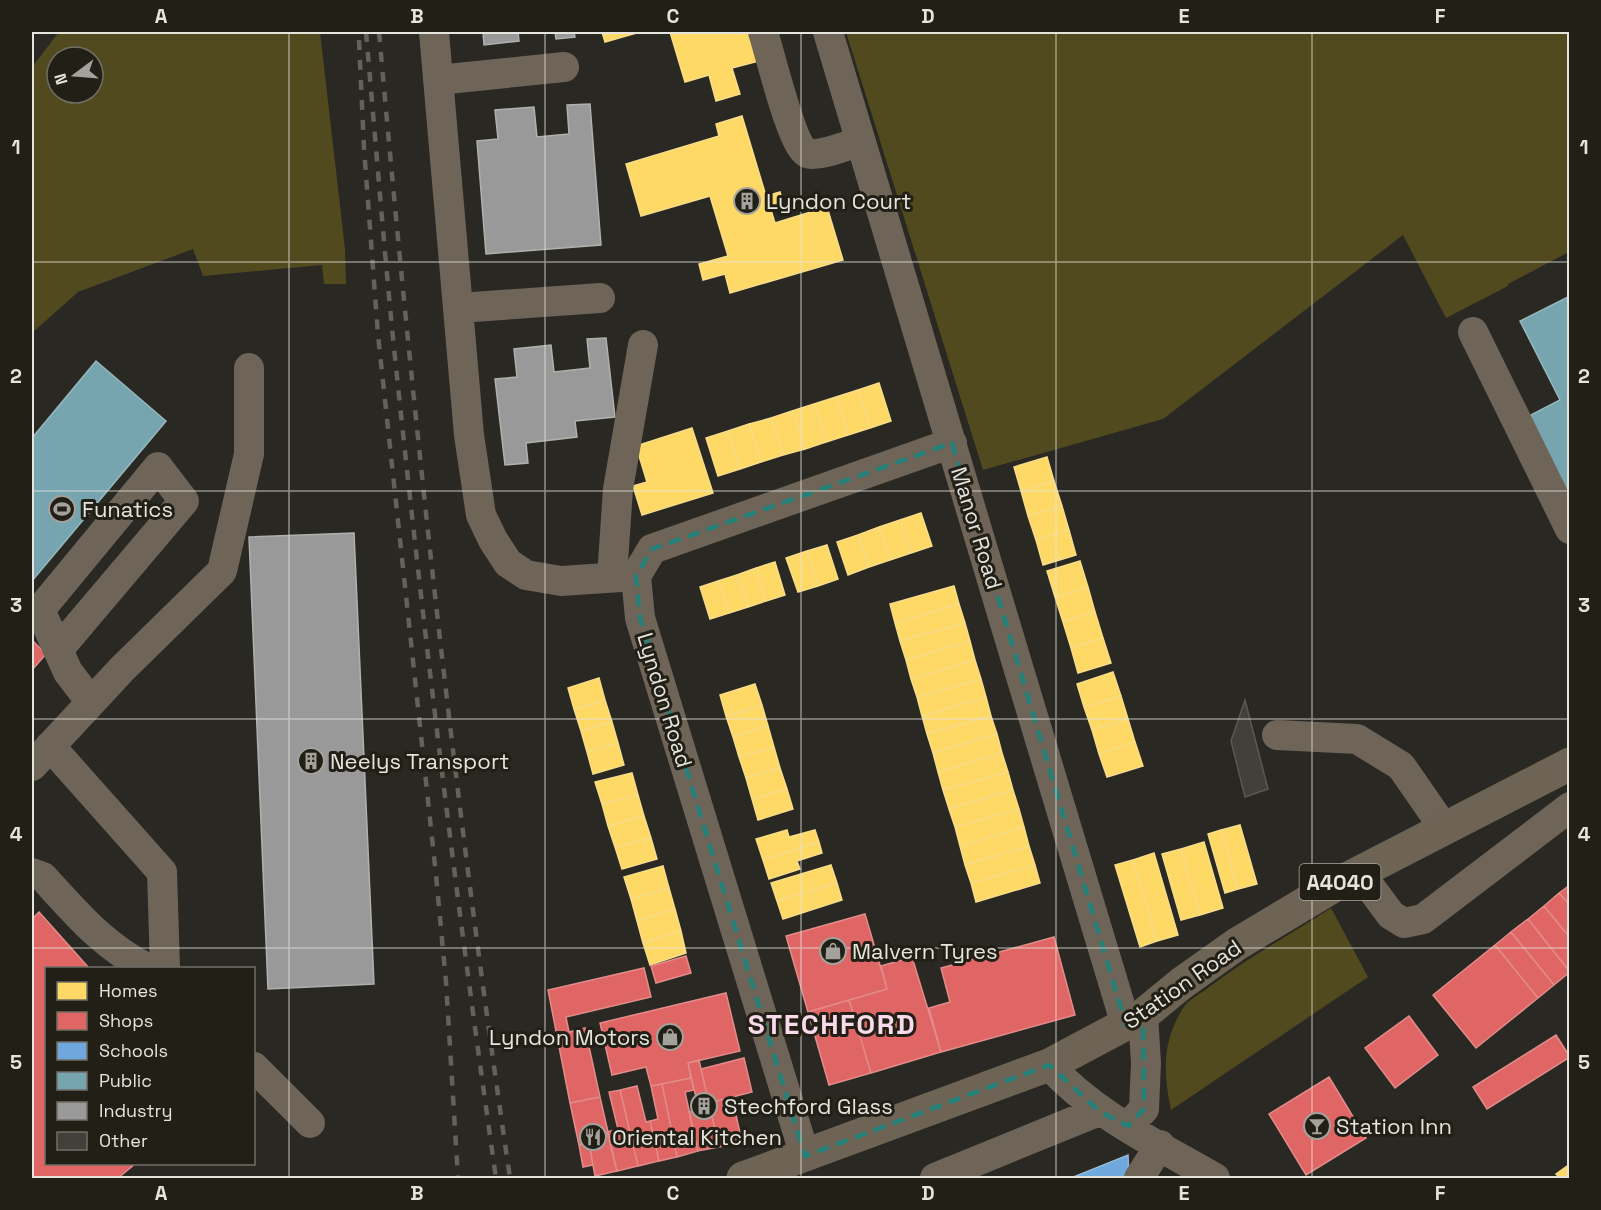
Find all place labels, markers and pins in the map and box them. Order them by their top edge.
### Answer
building icon: Lyndon Court [732,186,762,216]
place label: Lyndon Court [766,187,911,215]
sports icon: Funatics [47,494,77,524]
place label: Funatics [82,495,173,523]
building icon: Neelys Transport [296,746,326,776]
place label: Neelys Transport [330,747,509,775]
shop icon: Malvern Tyres [818,936,848,966]
place label: Malvern Tyres [852,937,998,965]
shop icon: Lyndon Motors [655,1022,685,1052]
place label: Lyndon Motors [489,1023,650,1051]
building icon: Stechford Glass [689,1091,719,1121]
place label: Stechford Glass [724,1092,893,1120]
bar icon: Station Inn [1302,1111,1332,1141]
place label: Station Inn [1336,1112,1452,1140]
restaurant icon: Oriental Kitchen [578,1122,608,1152]
place label: Oriental Kitchen [612,1123,782,1151]

